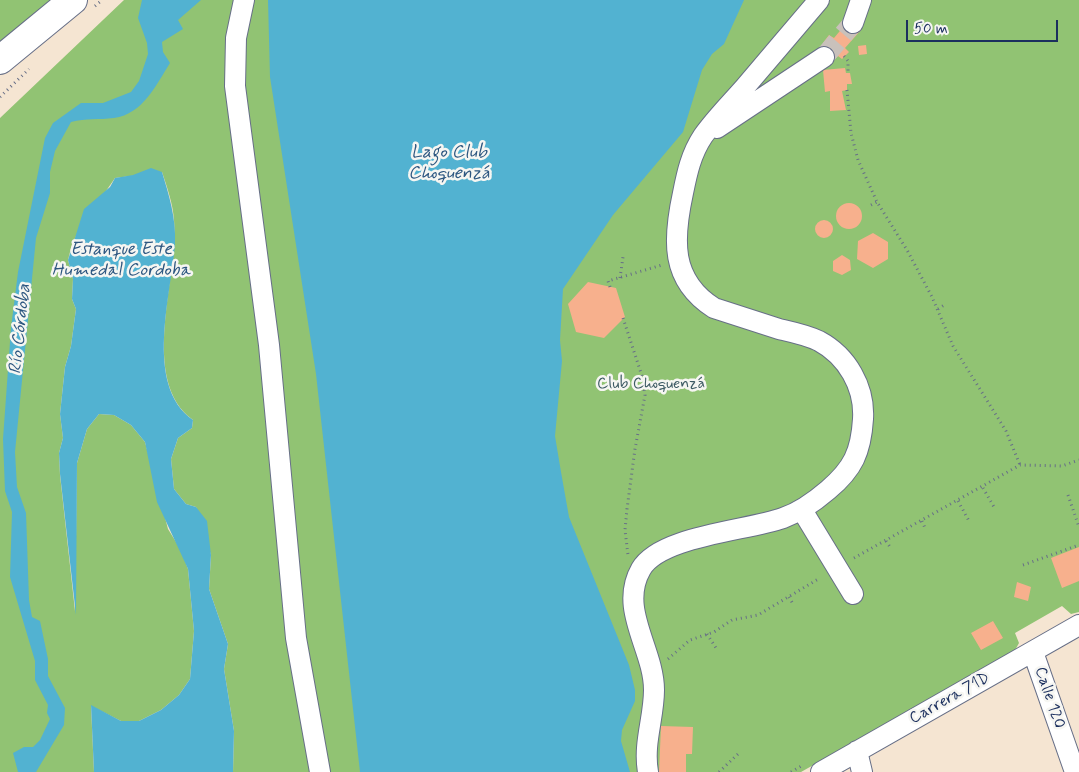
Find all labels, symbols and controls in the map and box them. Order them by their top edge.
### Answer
scale bar [909,10,1062,42]
text: 50 m [914,19,948,39]
water label: Lago Club Choquenzá [408,142,490,184]
water label: Estanque Este Humedal Cordoba [52,239,190,282]
water label: Río Córdoba [6,283,36,375]
park label: Club Choquenzá [597,375,705,395]
street label: Calle 120 [1030,665,1068,731]
street label: Carrera 71D [907,669,993,729]

